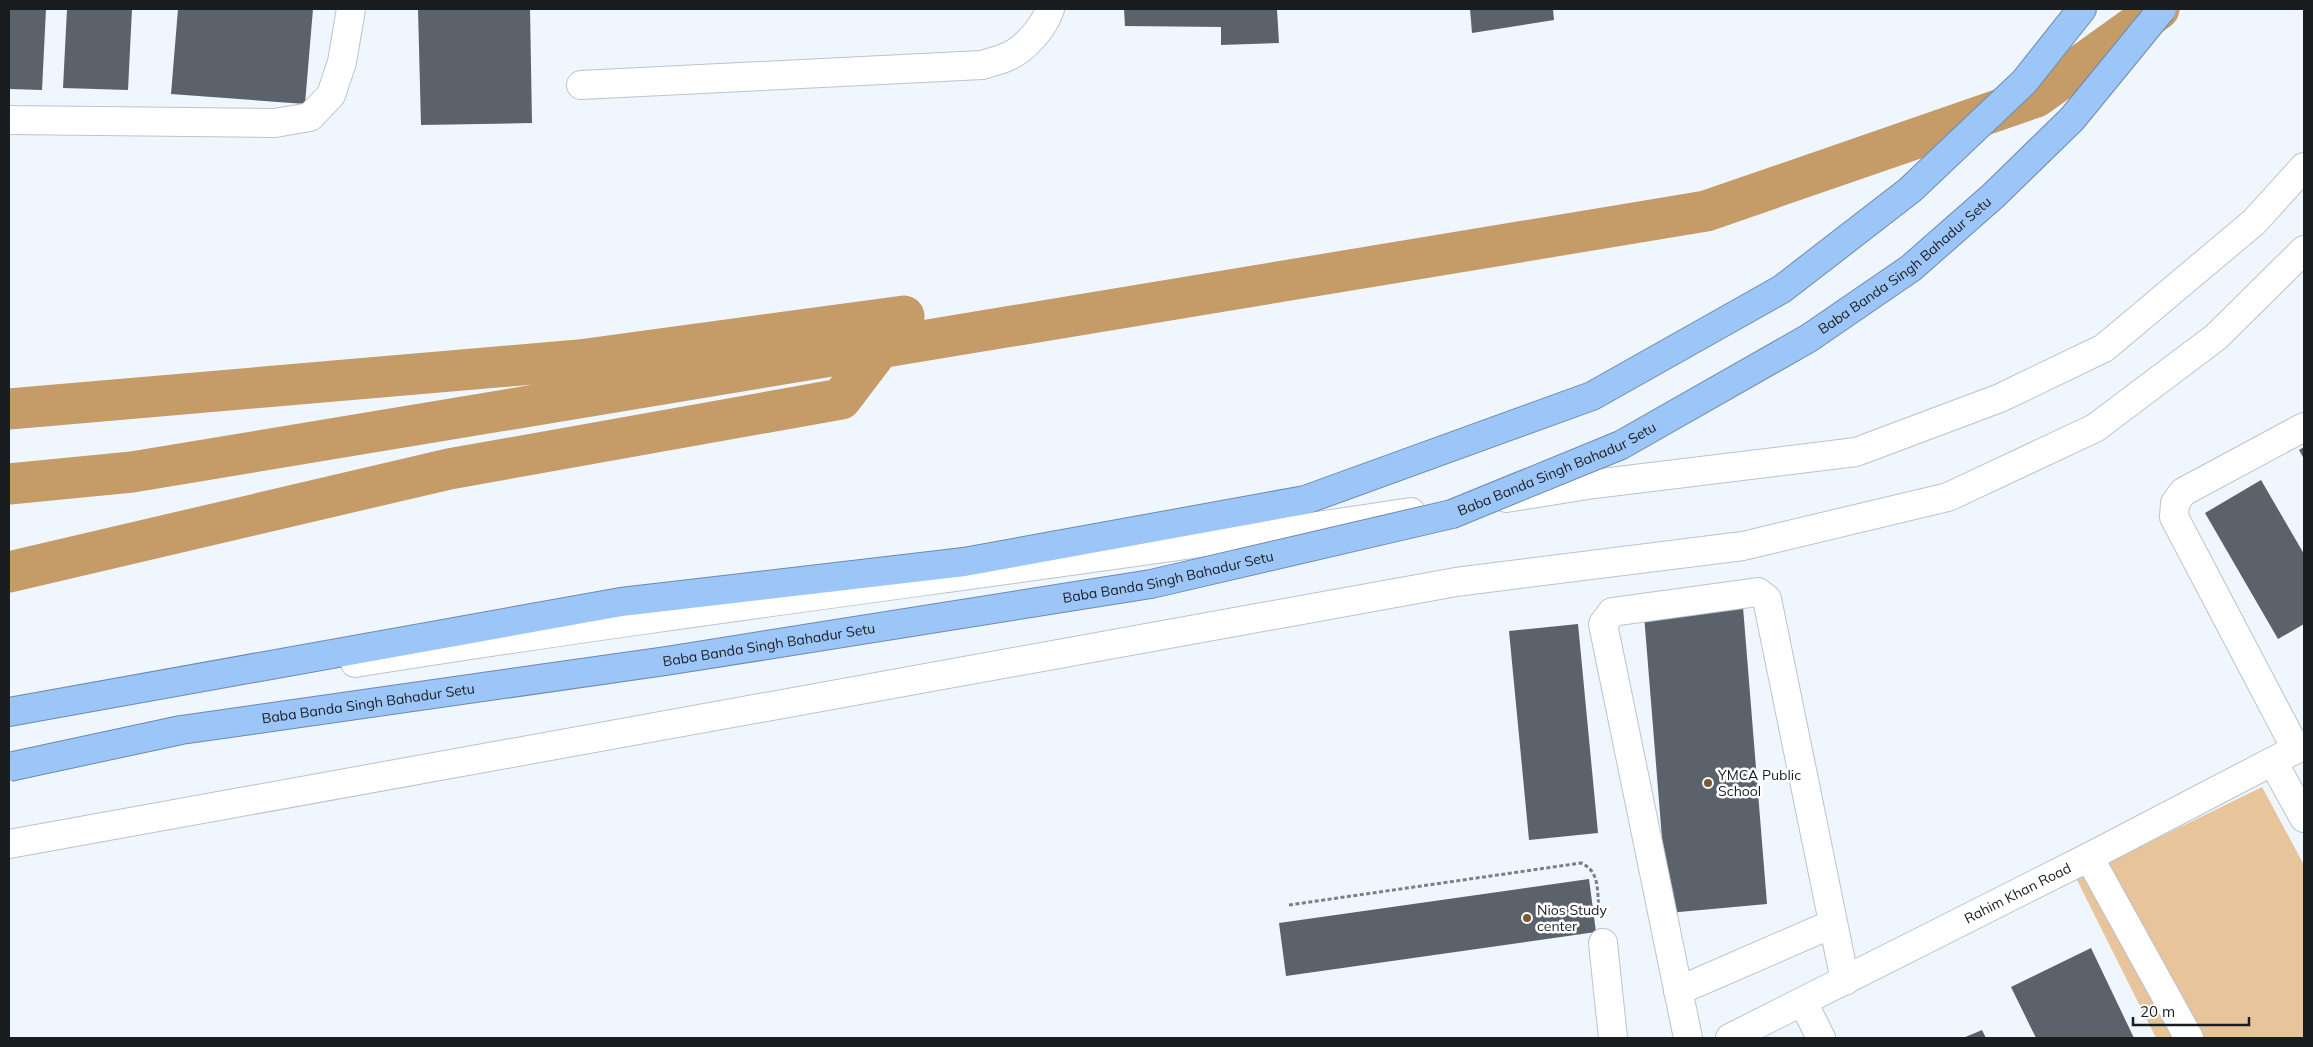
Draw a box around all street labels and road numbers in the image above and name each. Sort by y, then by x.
street label: Baba Banda Singh Bahadur Setu [1814,193,1995,338]
street label: Baba Banda Singh Bahadur Setu [1455,418,1659,520]
street label: Baba Banda Singh Bahadur Setu [1061,547,1275,607]
street label: Baba Banda Singh Bahadur Setu [661,619,876,670]
street label: Baba Banda Singh Bahadur Setu [261,679,476,727]
street label: Rahim Khan Road [1961,859,2074,927]

